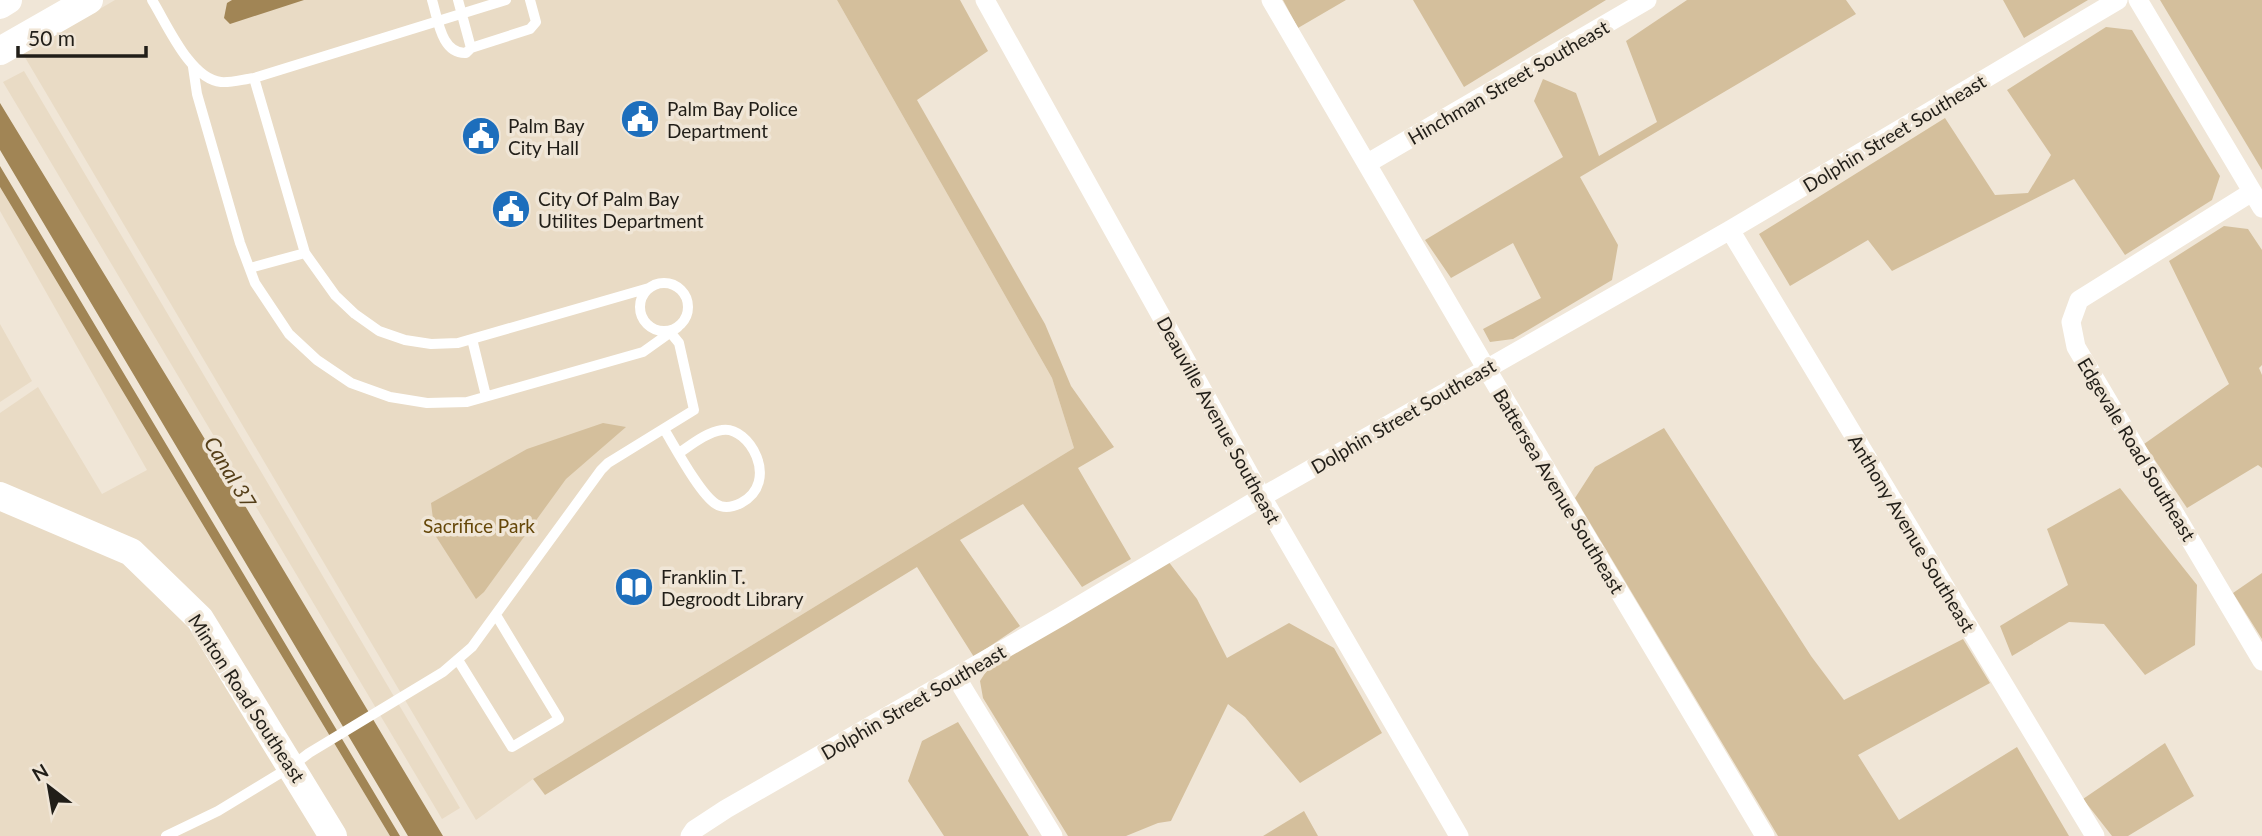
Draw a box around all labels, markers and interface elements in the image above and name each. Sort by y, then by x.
scale bar [18,14,145,58]
street label: Hinchman Street Southeast [1403,15,1613,149]
text: 50 m [28,25,75,50]
street label: Dolphin Street Southeast [1798,69,1990,197]
place label: Palm Bay Police Department [667,97,798,142]
public building icon: Palm Bay Police Department [619,98,661,140]
place label: Palm Bay City Hall [508,114,585,159]
public building icon: Palm Bay City Hall [460,115,502,157]
place label: City Of Palm Bay Utilites Department [538,187,704,232]
public building icon: City Of Palm Bay Utilites Department [490,188,532,230]
street label: Deauville Avenue Southeast [1152,312,1286,528]
street label: Edgevale Road Southeast [2073,353,2201,545]
street label: Dolphin Street Southeast [1307,354,1500,478]
street label: Battersea Avenue Southeast [1489,385,1629,598]
street label: Anthony Avenue Southeast [1844,430,1980,636]
water label: Canal 37 [200,431,262,513]
park label: Sacrifice Park [423,514,535,537]
place label: Franklin T. Degroodt Library [661,565,804,610]
library icon: Franklin T. Degroodt Library [613,566,655,608]
street label: Minton Road Southeast [184,610,310,787]
street label: Dolphin Street Southeast [817,640,1010,764]
north arrow [14,752,84,822]
text: N [28,758,52,786]

